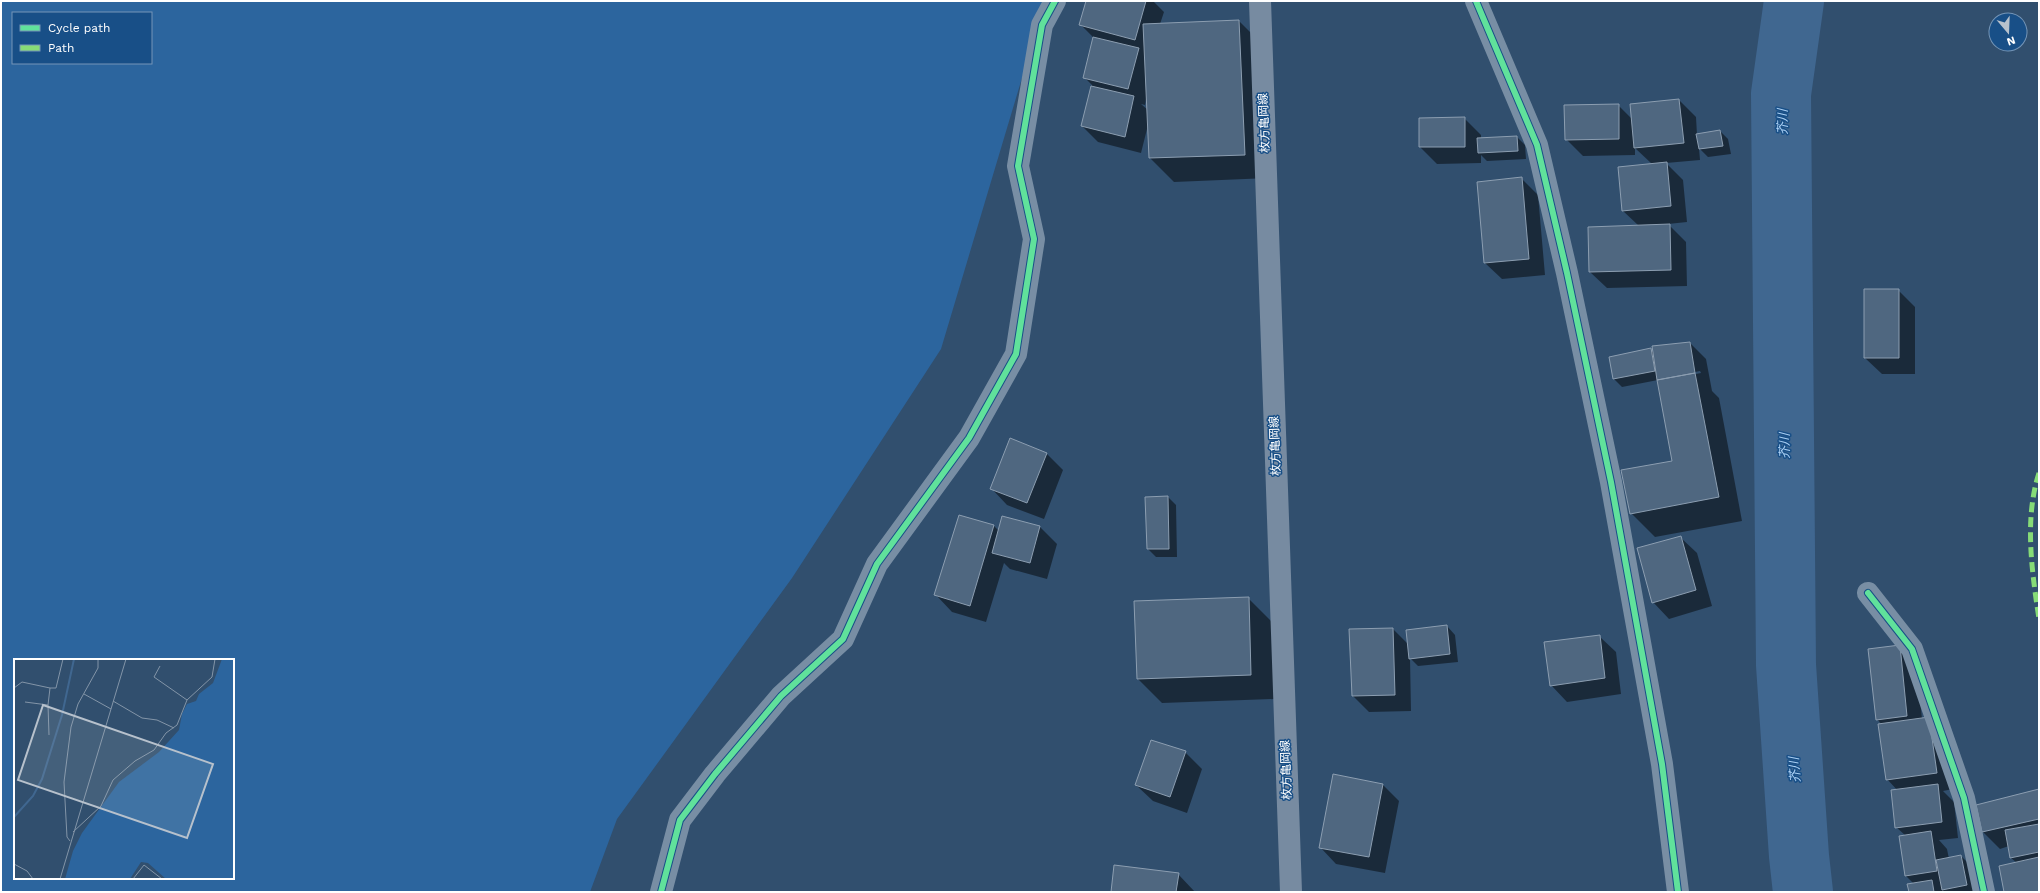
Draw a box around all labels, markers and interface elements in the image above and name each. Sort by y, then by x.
legend [12,12,152,64]
north arrow [1988,12,2028,52]
text: Cycle path [48,21,110,35]
text: N [2005,34,2017,48]
text: Path [48,41,74,55]
street label: 枚方亀岡線 [1256,93,1272,153]
water label: 芥川 [1775,107,1790,135]
street label: 枚方亀岡線 [1267,416,1283,476]
water label: 芥川 [1777,431,1792,459]
inset map [14,659,234,879]
street label: 枚方亀岡線 [1278,740,1294,800]
water label: 芥川 [1786,754,1803,783]

